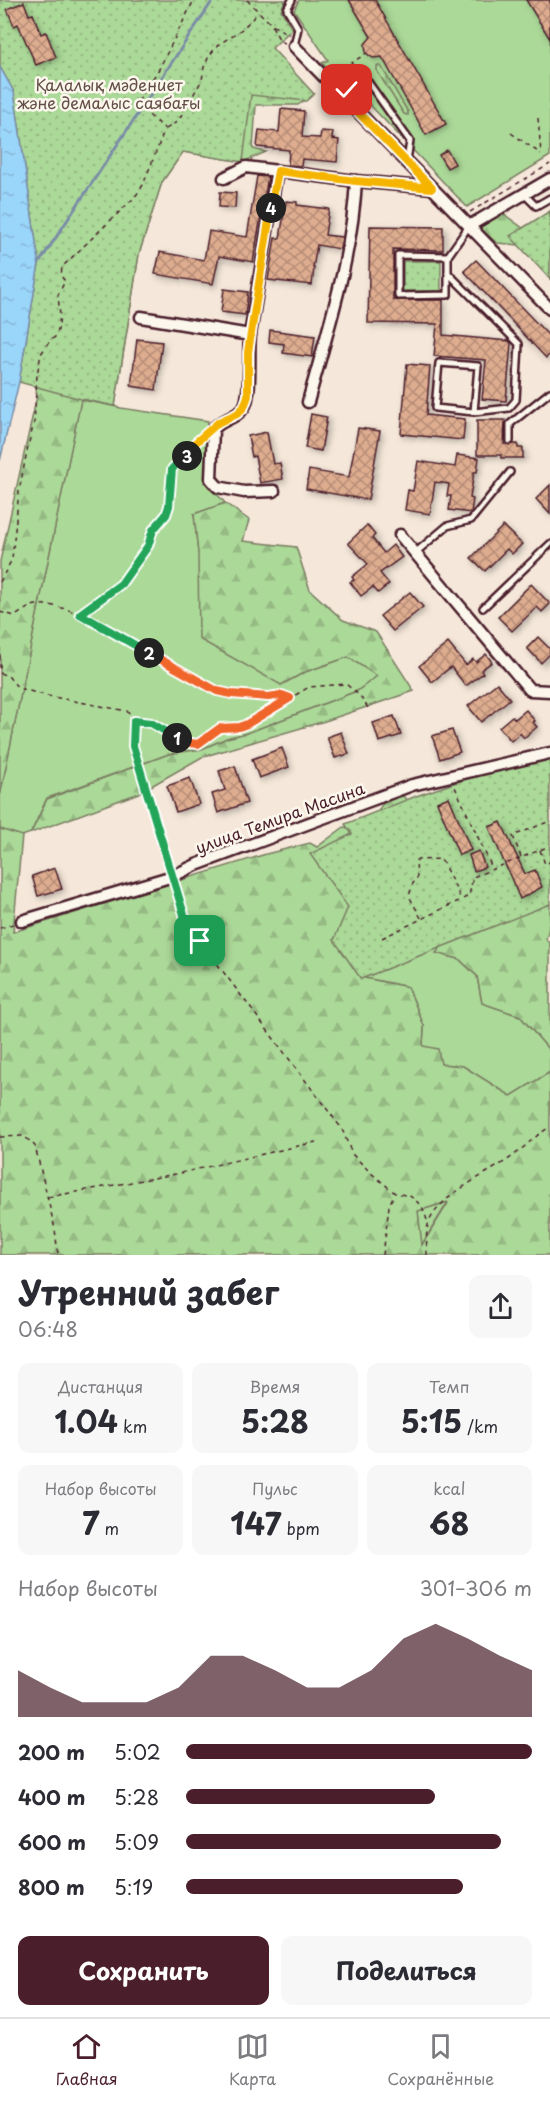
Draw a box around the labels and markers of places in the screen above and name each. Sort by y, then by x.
pin [321,64,372,115]
pin: 4 [256,193,286,223]
pin: 3 [172,441,202,471]
pin: 2 [134,638,164,668]
pin: 1 [162,723,192,753]
pin [174,915,225,966]

